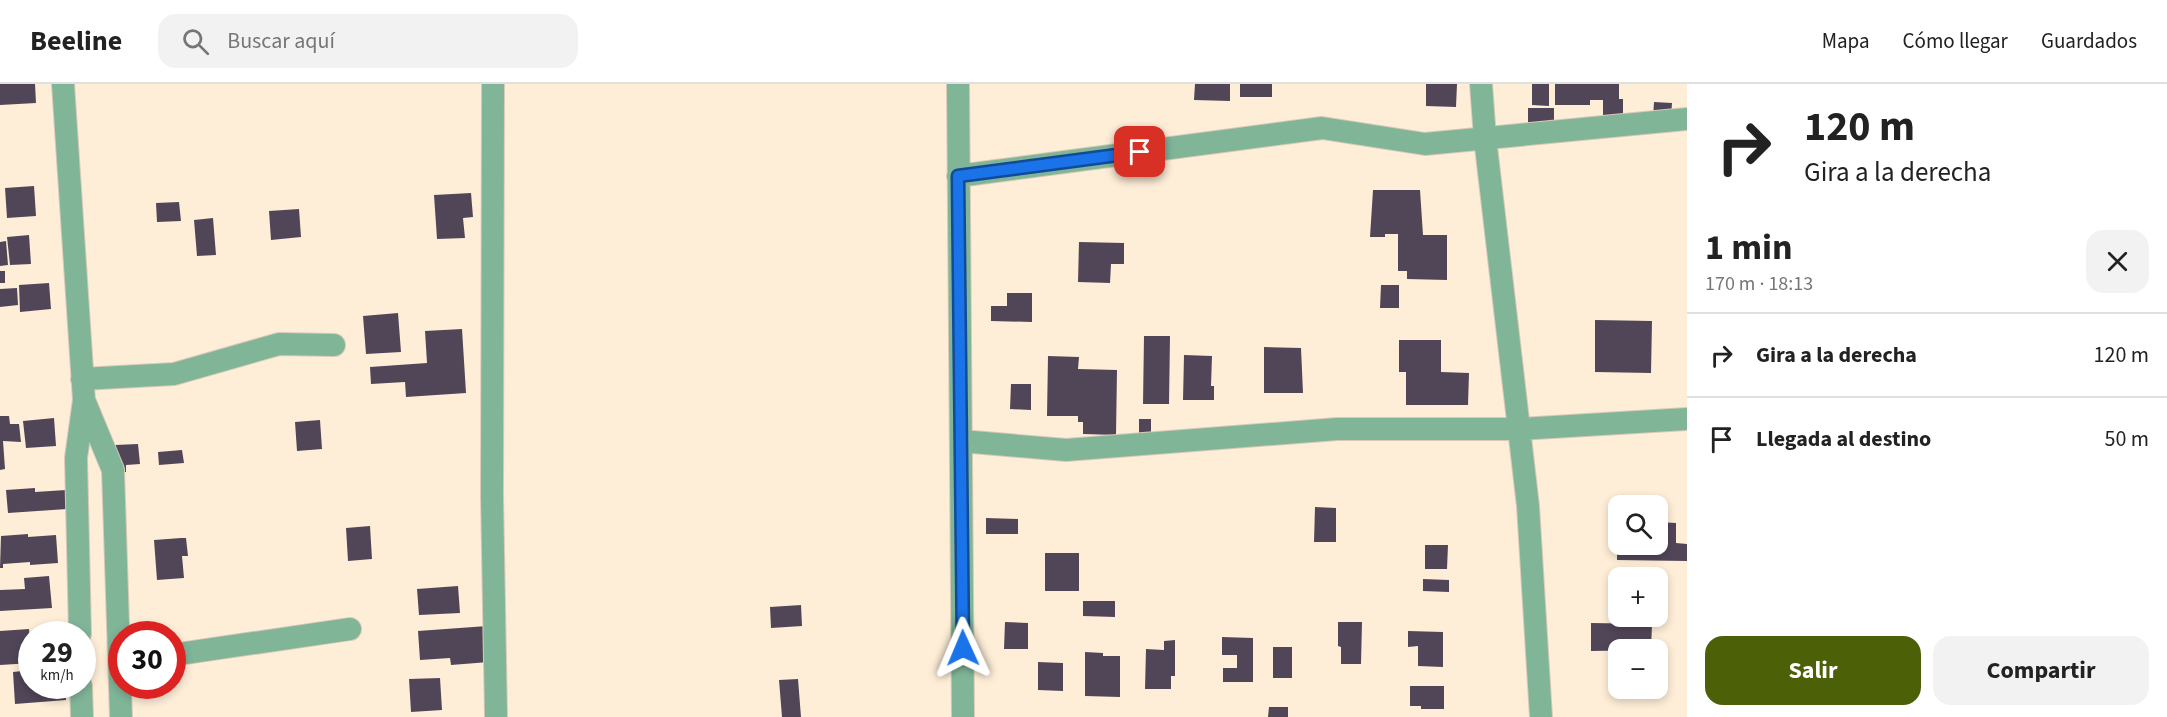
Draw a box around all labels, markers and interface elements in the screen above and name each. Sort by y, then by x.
search box [158,14,578,68]
text: Beeline [30,21,122,61]
icon: search [179,25,212,58]
text: Buscar aquí [227,25,335,57]
text: Mapa [1822,26,1870,56]
text: Cómo llegar [1903,26,2008,56]
text: Guardados [2041,26,2137,56]
text: 120 m [1804,97,1915,157]
icon: right [1705,108,1783,186]
pin [1114,126,1165,177]
icon: arrive [1123,135,1156,168]
text: Gira a la derecha [1804,153,1991,192]
text: 1 min [1705,222,1793,273]
button: close [2086,230,2149,293]
text: 170 m · 18:13 [1705,270,1813,298]
icon: right [1705,339,1738,372]
text: Gira a la derecha [1756,339,1917,371]
text: 120 m [2094,339,2149,371]
icon: arrive [1705,423,1738,456]
text: Llegada al destino [1756,423,1931,455]
text: 50 m [2104,423,2149,455]
map controls [1608,495,1668,699]
button: search [1608,495,1668,555]
button: + [1608,567,1668,627]
position arrow [931,616,995,680]
speed limit sign: 30 [108,621,186,699]
text: 29 [41,631,73,674]
button: Salir [1705,636,1921,705]
button: Compartir [1933,636,2149,705]
button: − [1608,639,1668,699]
text: km/h [40,665,74,686]

